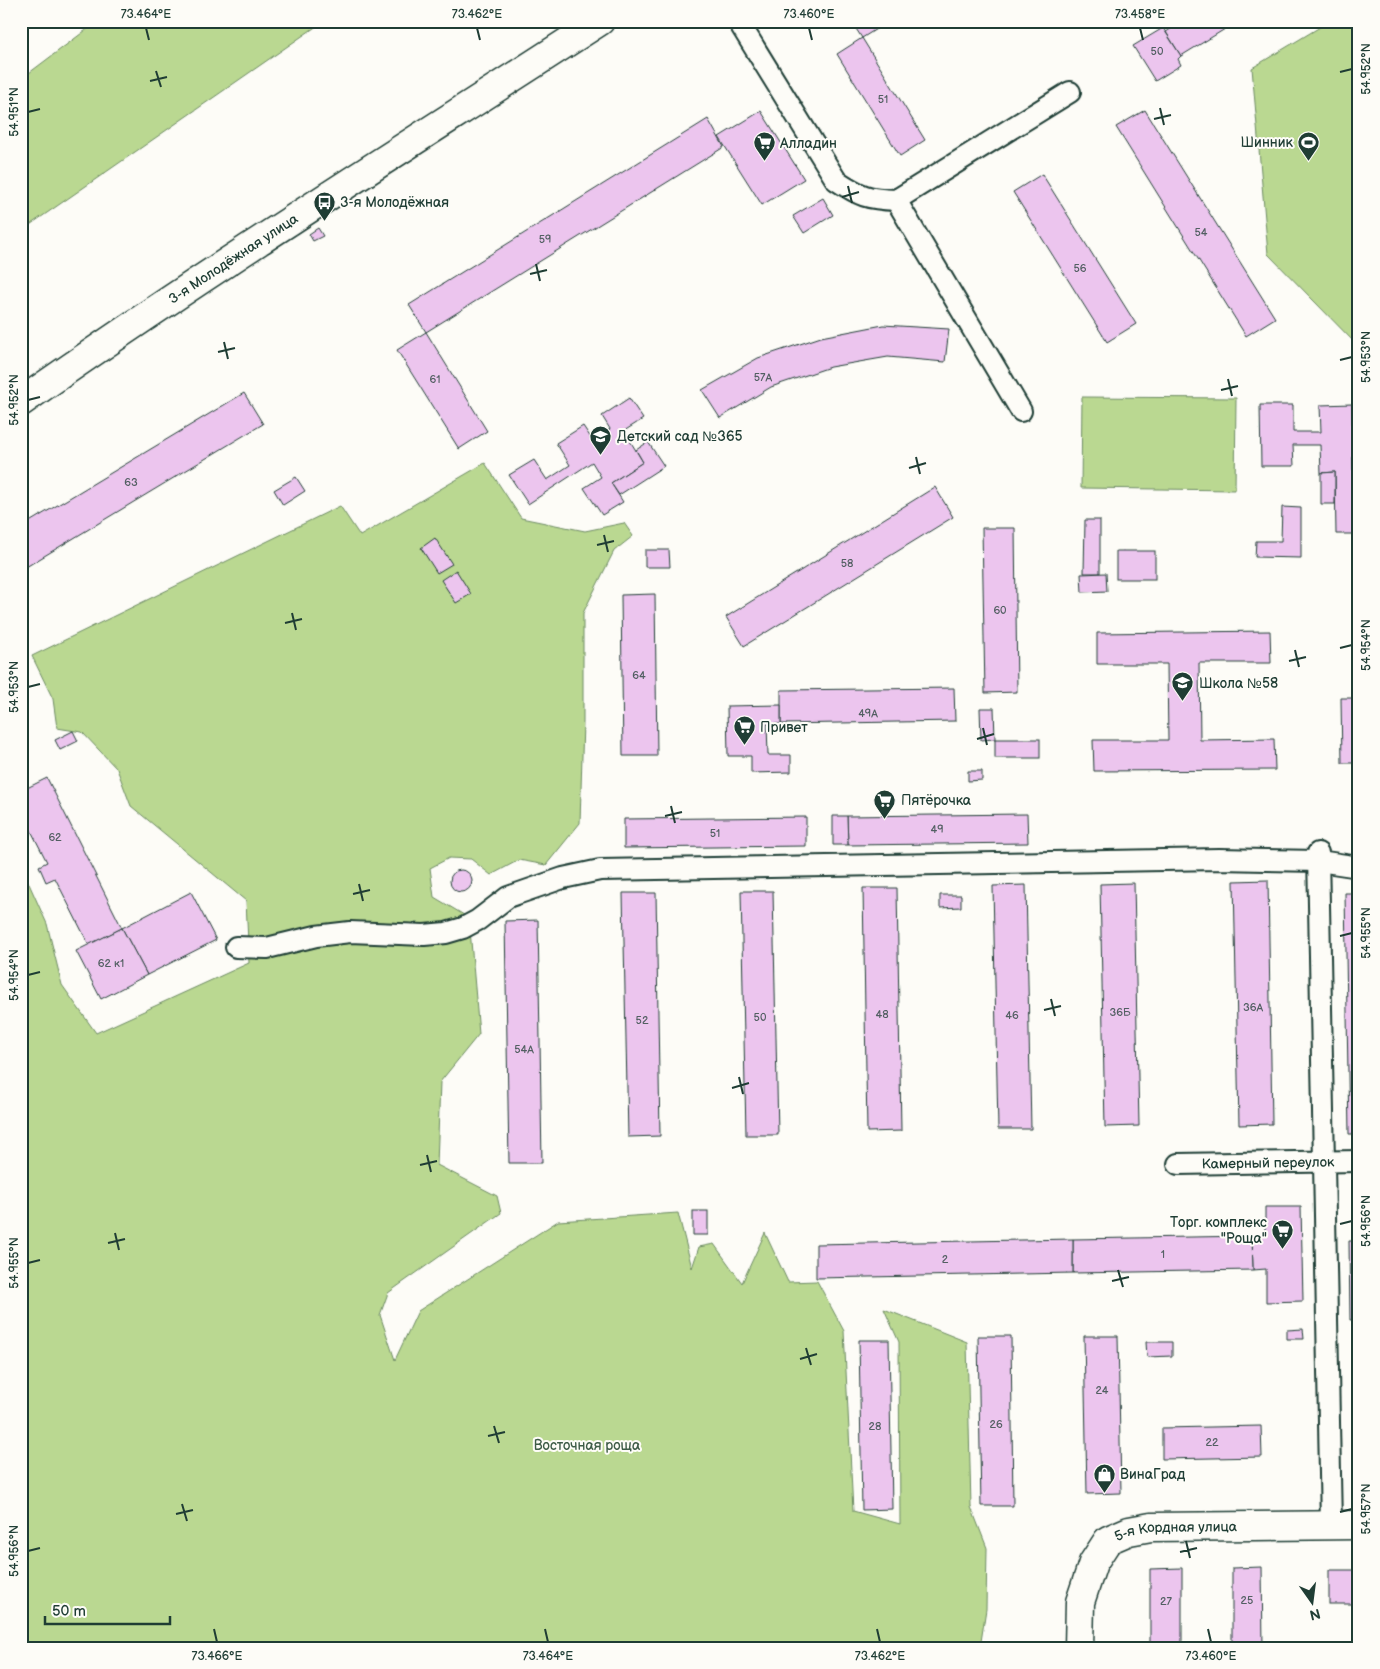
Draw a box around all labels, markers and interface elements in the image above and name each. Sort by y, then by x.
text: 73.464°E [121,7,171,22]
text: 73.462°E [452,7,502,22]
text: 73.460°E [784,7,834,22]
text: 73.458°E [1115,7,1165,22]
text: 54.952°N [1359,43,1374,95]
house number: 50 [1151,45,1164,58]
text: 54.951°N [7,87,22,137]
house number: 51 [878,93,888,106]
sports icon: Шинник [1297,130,1321,161]
supermarket icon: Алладин [752,131,776,162]
place label: Шинник [1241,134,1294,151]
place label: Алладин [779,135,837,152]
bus stop icon: 3-я Молодёжная [312,190,336,221]
place label: 3-я Молодёжная [340,194,449,211]
street label: 3-я Молодёжная улица [165,209,302,307]
house number: 54 [1194,226,1208,239]
house number: 59 [539,233,551,246]
house number: 56 [1073,262,1087,275]
text: 54.953°N [1359,331,1374,383]
house number: 57А [754,371,773,384]
house number: 61 [430,373,440,386]
text: 54.952°N [7,374,22,426]
school or university icon: Детский сад №365 [589,424,613,455]
place label: Детский сад №365 [617,428,743,445]
house number: 63 [124,476,138,489]
house number: 58 [841,557,853,570]
house number: 60 [993,604,1007,617]
text: 54.954°N [1359,619,1374,671]
text: 54.953°N [7,661,22,713]
house number: 64 [632,669,646,682]
school or university icon: Школа №58 [1171,671,1195,702]
place label: Школа №58 [1199,675,1278,692]
house number: 49А [858,707,878,720]
supermarket icon: Привет [732,715,756,746]
place label: Привет [760,719,808,736]
supermarket icon: Пятёрочка [873,788,897,819]
place label: Пятёрочка [901,792,972,809]
house number: 49 [930,823,944,836]
house number: 51 [710,827,720,840]
house number: 62 [48,831,62,844]
text: 54.955°N [1359,907,1374,959]
text: 54.954°N [7,949,22,1001]
house number: 62 к1 [98,957,124,970]
house number: 36А [1243,1001,1263,1014]
house number: 36Б [1109,1006,1131,1019]
house number: 48 [875,1008,889,1021]
house number: 46 [1005,1009,1019,1022]
house number: 50 [754,1011,767,1024]
house number: 52 [636,1014,649,1027]
house number: 54А [514,1043,534,1056]
street label: Камерный переулок [1201,1153,1335,1172]
text: 54.956°N [1359,1195,1374,1247]
place label: Торг. комплекс "Роща" [1170,1214,1267,1247]
supermarket icon: Торг. комплекс "Роща" [1271,1218,1295,1249]
text: 54.955°N [7,1237,22,1289]
house number: 1 [1161,1248,1165,1261]
house number: 2 [942,1253,949,1266]
house number: 24 [1095,1384,1109,1397]
house number: 26 [989,1418,1003,1431]
house number: 28 [869,1420,881,1433]
house number: 22 [1206,1436,1219,1449]
park label: Восточная роща [534,1437,641,1454]
shop icon: ВинаГрад [1092,1462,1116,1493]
place label: ВинаГрад [1120,1466,1186,1483]
text: 54.957°N [1359,1484,1374,1534]
street label: 5-я Кордная улица [1112,1518,1238,1545]
text: 54.956°N [7,1525,22,1577]
north arrow [1288,1576,1338,1626]
scale bar [45,1594,170,1626]
house number: 25 [1241,1594,1253,1607]
house number: 27 [1160,1595,1173,1608]
text: 50 m [52,1602,86,1621]
text: N [1308,1605,1322,1624]
text: 73.466°E [192,1649,242,1664]
text: 73.464°E [523,1649,573,1664]
text: 73.462°E [855,1649,905,1664]
text: 73.460°E [1186,1649,1236,1664]

